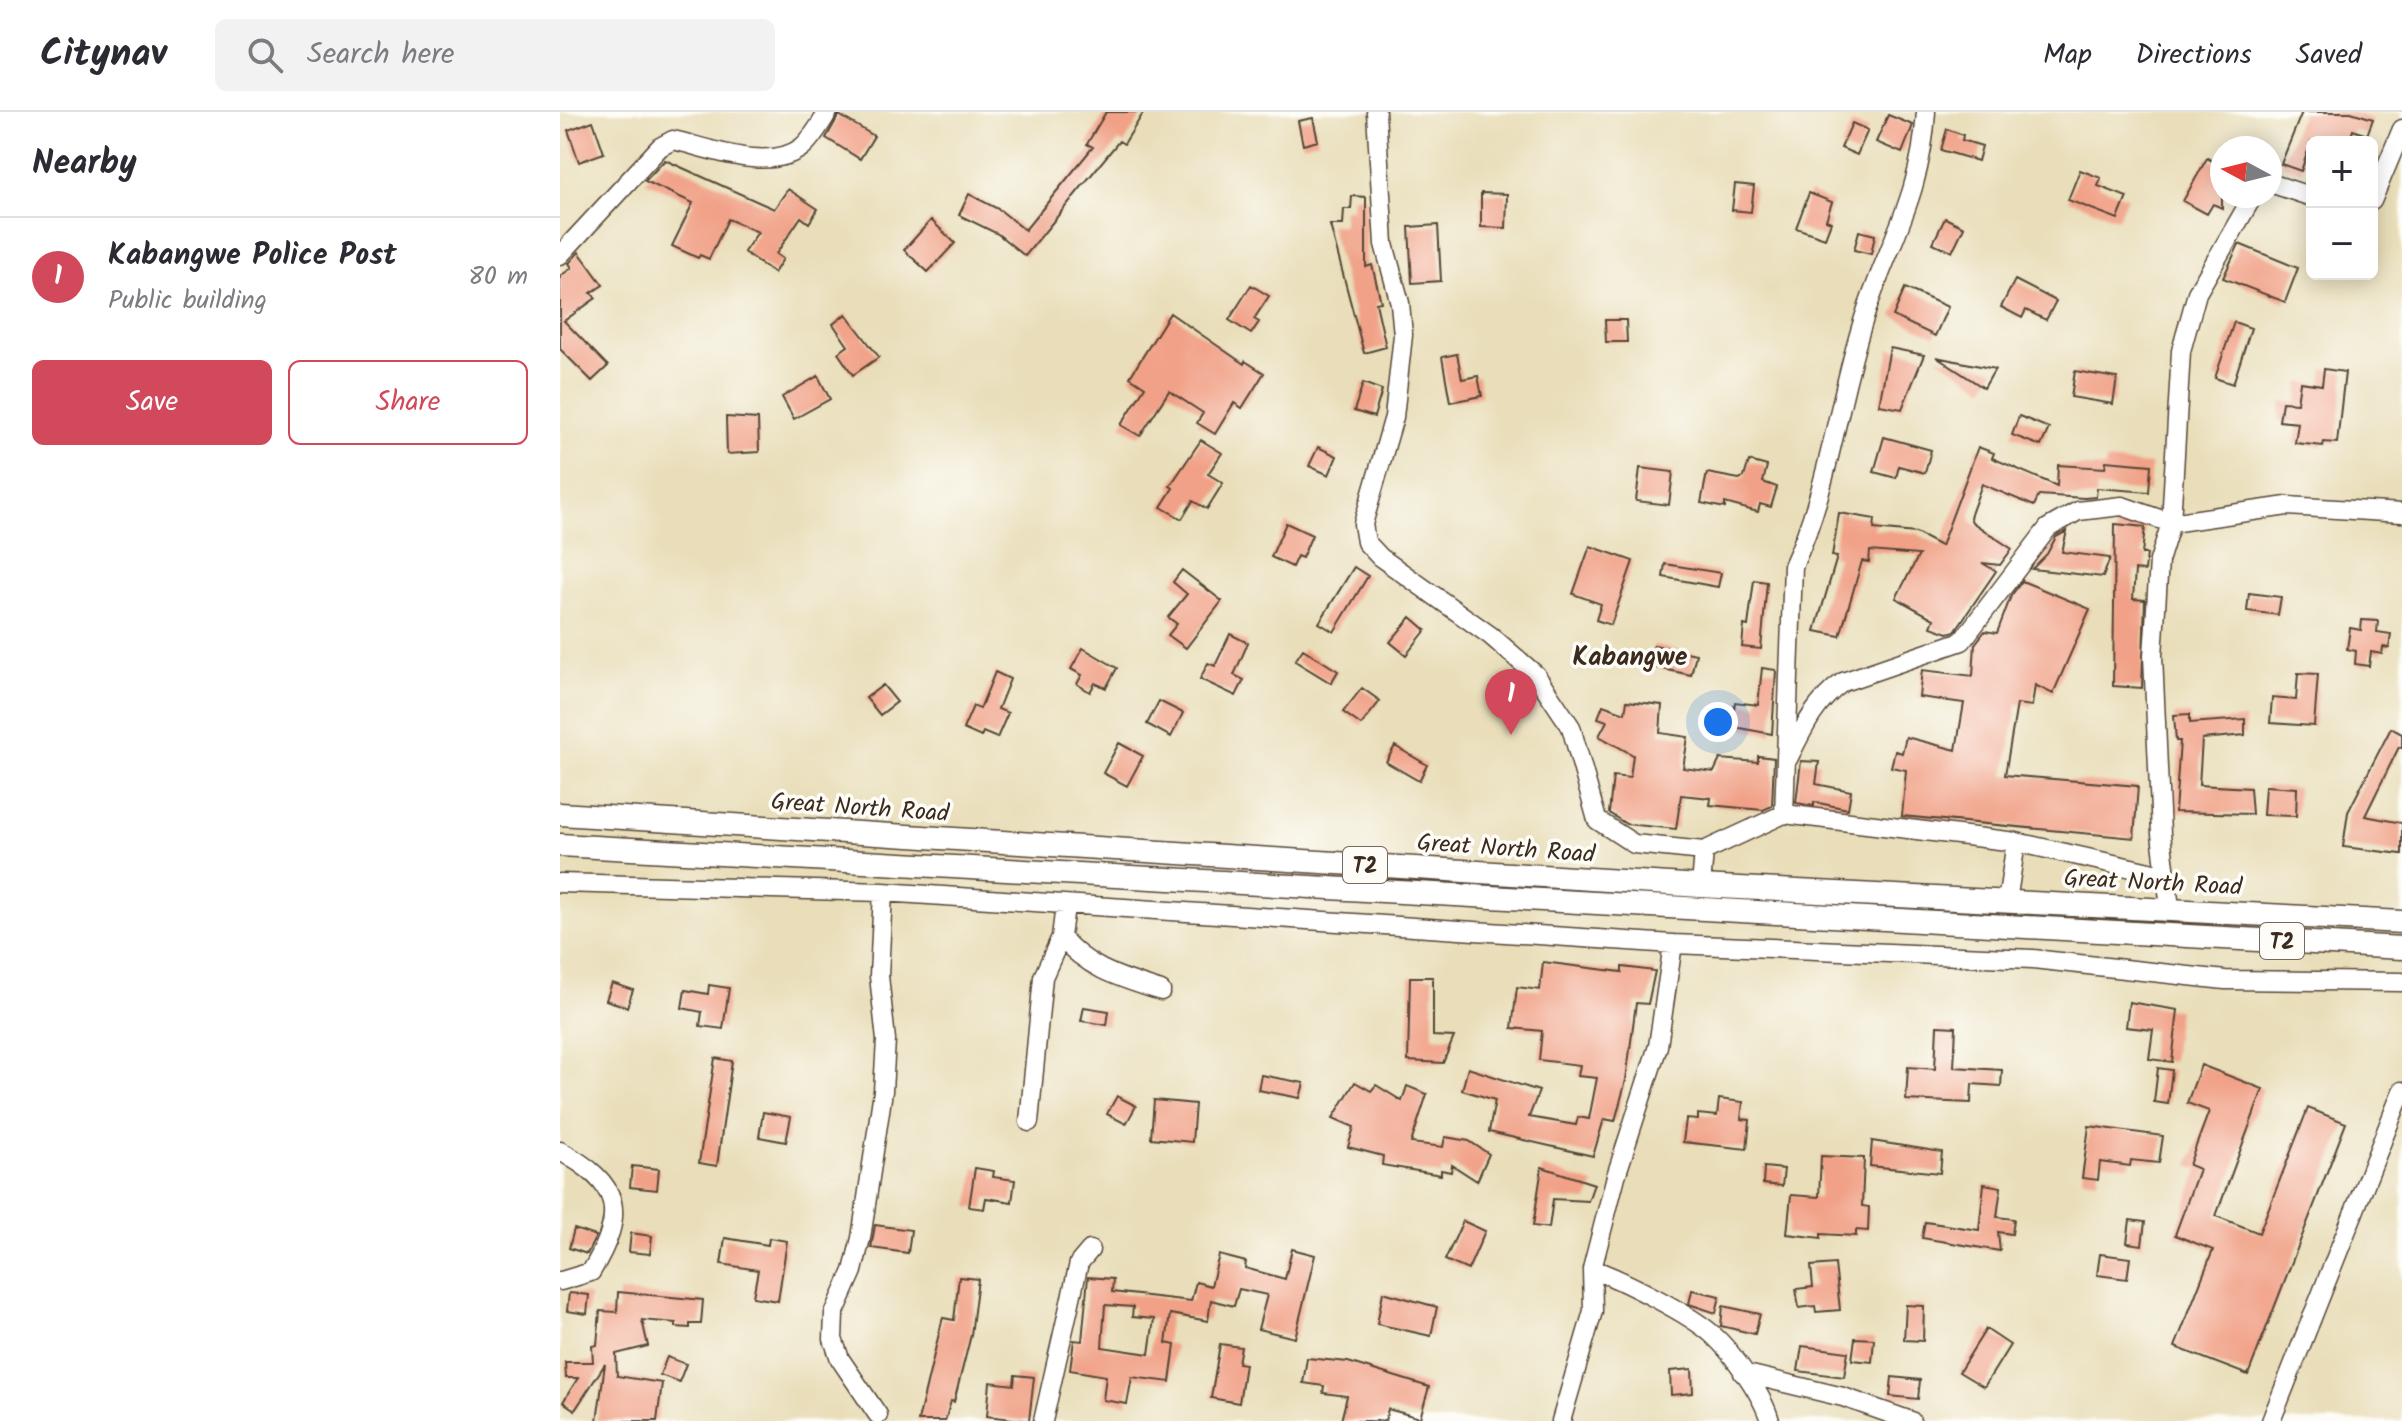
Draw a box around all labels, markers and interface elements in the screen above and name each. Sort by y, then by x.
search box [215,19,775,91]
text: Citynav [40,25,167,85]
text: Search here [307,31,455,79]
icon: search [243,33,287,77]
text: Map [2043,33,2092,78]
text: Directions [2136,33,2252,78]
text: Saved [2296,33,2362,78]
north arrow [2210,136,2282,208]
map controls [2306,136,2378,280]
button: + [2306,136,2378,208]
text: Nearby [32,137,137,191]
button: − [2306,208,2378,280]
text: Kabangwe Police Post [108,232,397,280]
text: 1 [54,256,62,298]
text: 80 m [468,256,528,298]
text: Public building [108,280,267,322]
button: Save [32,360,272,445]
button: Share [288,360,528,445]
district label: Kabangwe [1573,637,1688,679]
pin: 1 [1485,669,1537,735]
your location [1698,702,1738,742]
street label: Great North Road [769,783,951,834]
street label: Great North Road [1415,824,1597,875]
road number: T2 [1343,847,1387,883]
street label: Great North Road [2063,859,2244,908]
road number: T2 [2260,923,2304,959]

